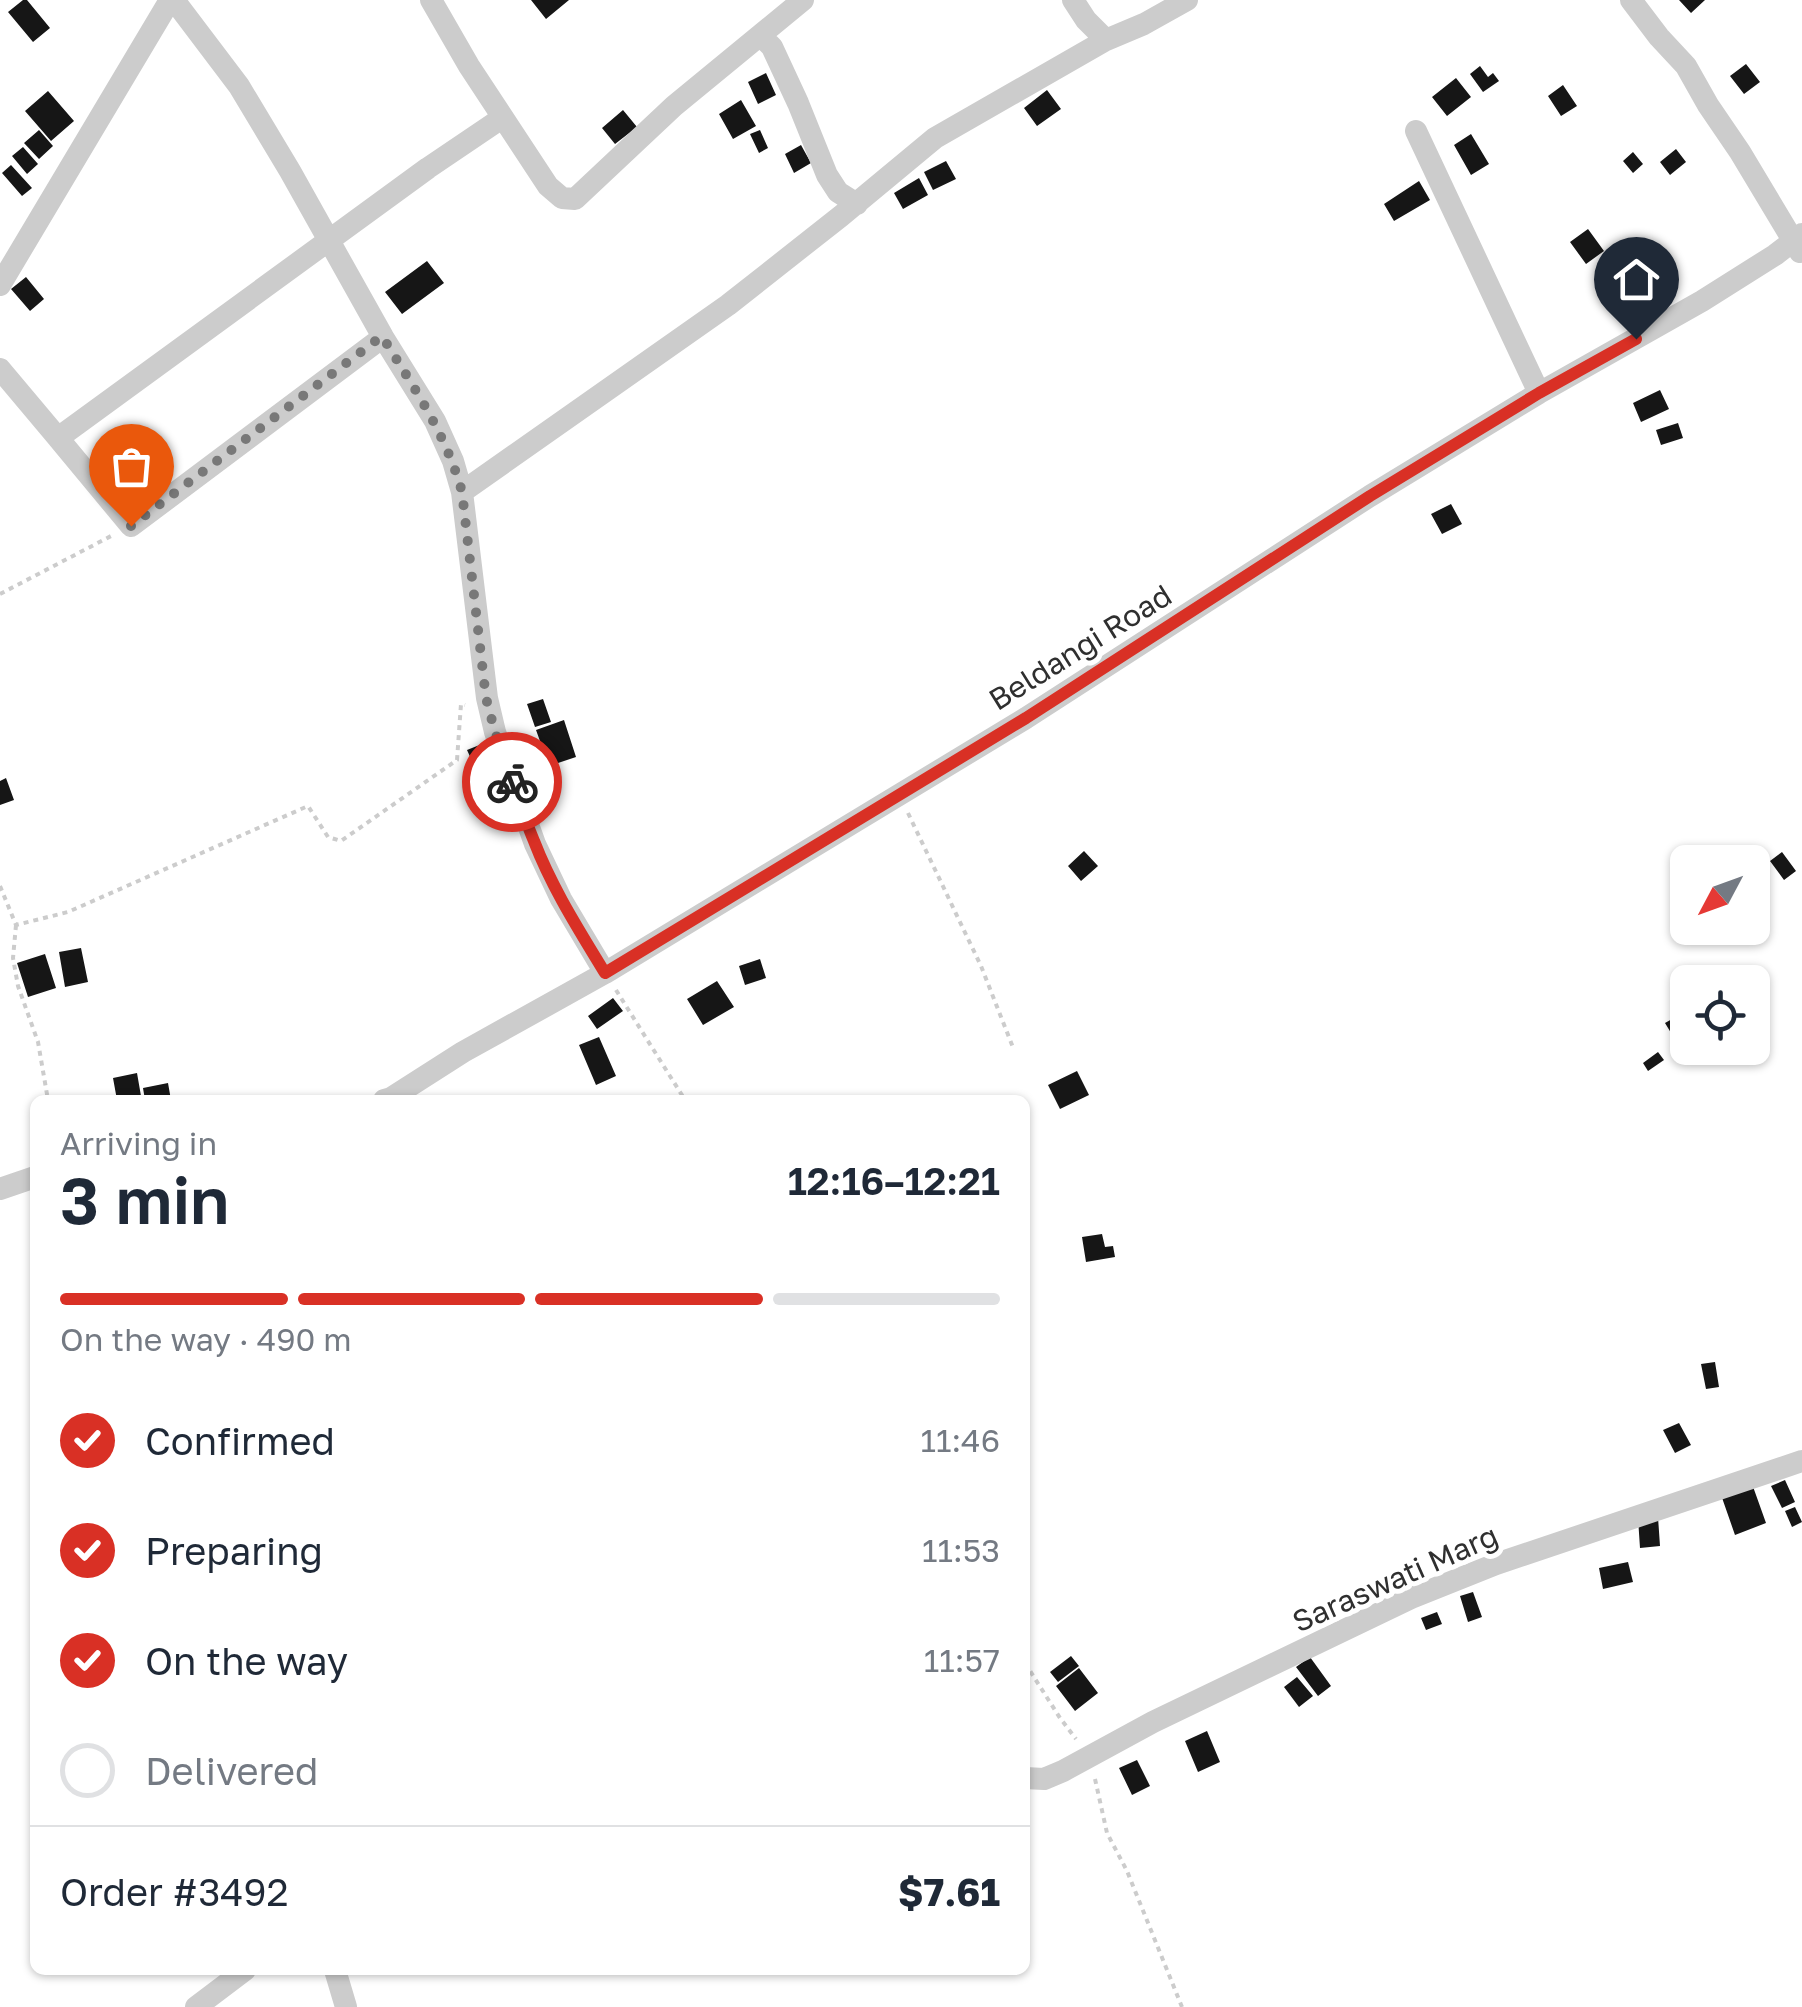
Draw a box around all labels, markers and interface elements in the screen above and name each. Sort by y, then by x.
pin [1594,237,1679,340]
icon: home [1609,252,1664,307]
pin [89,424,174,527]
icon: bag [104,439,159,494]
street label: Beldangi Road [982,577,1178,717]
courier [462,732,562,832]
icon: bike [485,755,540,810]
north arrow [1670,845,1770,945]
map controls [1670,845,1770,1065]
button: locate [1670,965,1770,1065]
text: Arriving in [60,1124,217,1162]
text: 12:16–12:21 [788,1158,1000,1203]
text: 3 min [60,1160,229,1238]
text: On the way · 490 m [60,1320,352,1358]
icon: check [60,1413,115,1468]
text: Confirmed [145,1418,335,1463]
text: 11:46 [920,1421,1000,1459]
street label: Saraswati Marg [1287,1517,1503,1639]
icon: check [60,1523,115,1578]
text: Preparing [145,1528,323,1573]
text: 11:53 [922,1531,1000,1569]
icon: check [60,1633,115,1688]
text: On the way [145,1638,348,1683]
text: 11:57 [924,1641,1000,1679]
text: Delivered [145,1748,318,1793]
text: Order #3492 [60,1869,289,1914]
text: $7.61 [898,1869,1000,1914]

